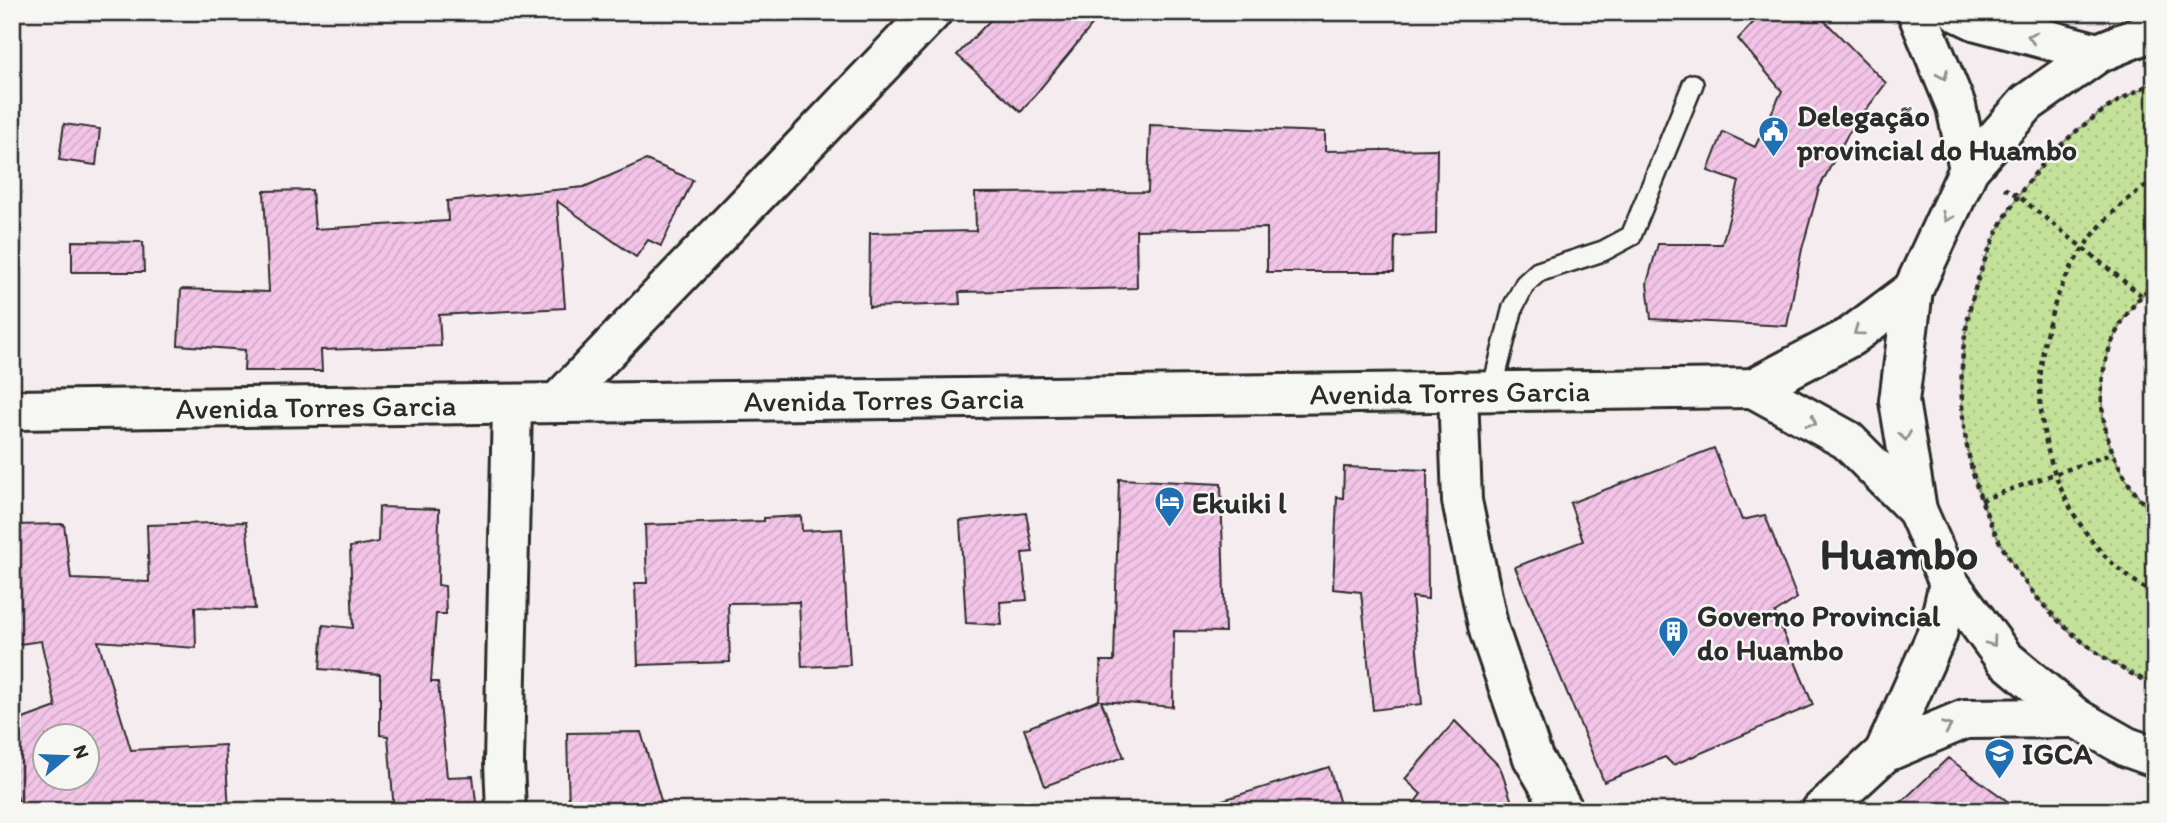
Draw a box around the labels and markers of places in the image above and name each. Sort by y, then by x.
place label: Delegação provincial do Huambo [1796,97,2077,168]
public building icon: Delegação provincial do Huambo [1757,115,1791,159]
place label: Ekuiki l [1192,484,1287,521]
hotel icon: Ekuiki l [1152,485,1186,529]
place label: Governo Provincial do Huambo [1697,597,1941,668]
building icon: Governo Provincial do Huambo [1657,615,1691,659]
place label: IGCA [2022,735,2093,772]
school or university icon: IGCA [1982,736,2016,780]

